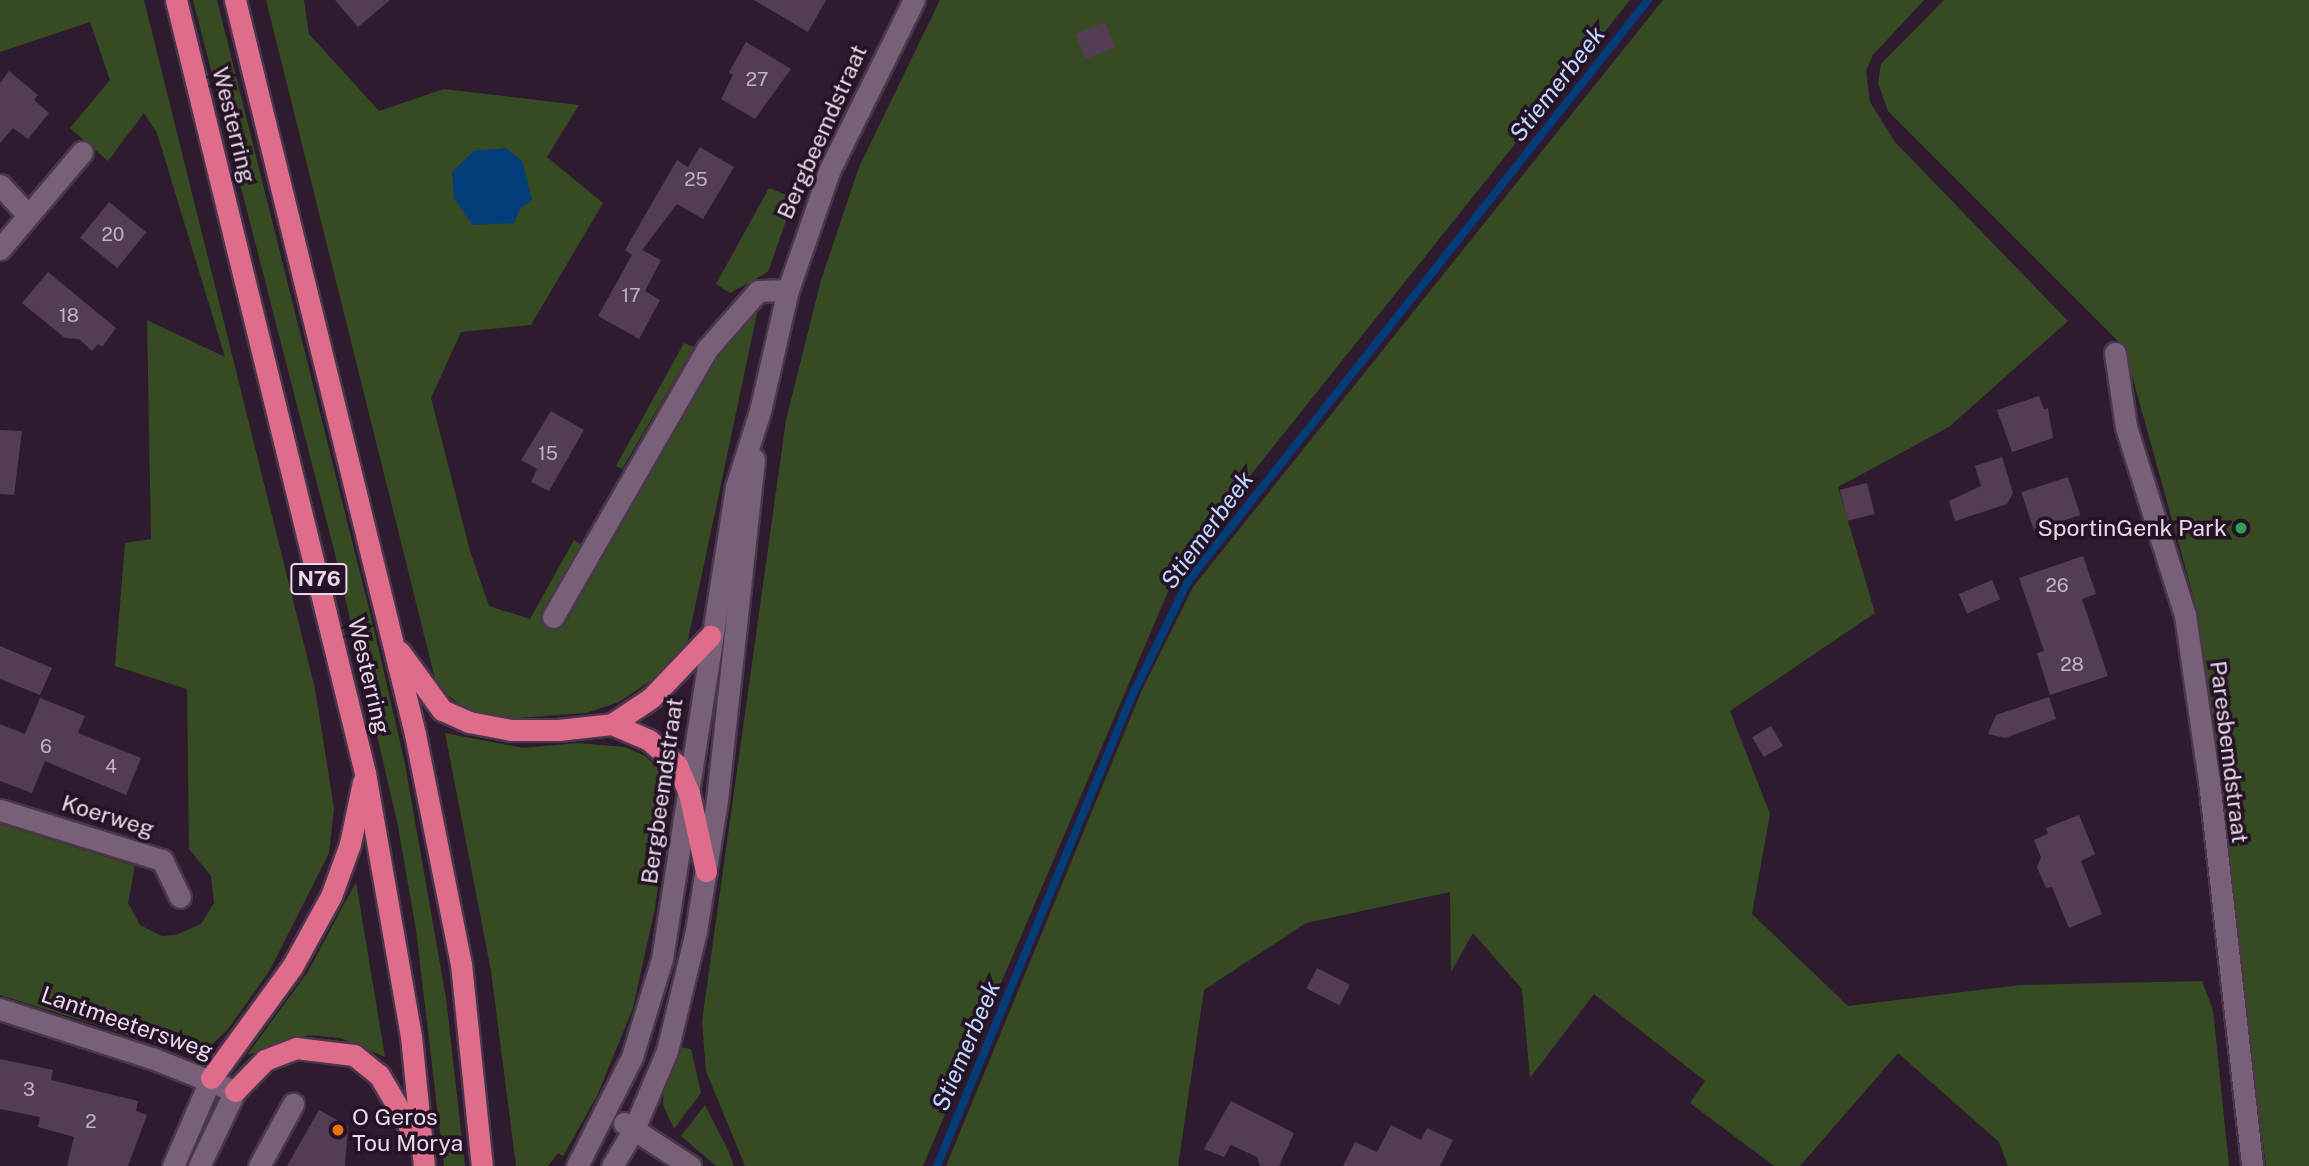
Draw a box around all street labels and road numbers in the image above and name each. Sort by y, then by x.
street label: Bergbeemdstraat [771,41,873,223]
street label: Westerring [206,64,262,186]
road number: N76 [289,562,349,596]
street label: Westerring [342,615,396,737]
street label: Paresbemdstraat [2204,659,2254,845]
street label: Bergbeemdstraat [635,696,689,886]
street label: Koerweg [58,789,158,843]
street label: Lantmeetersweg [37,981,217,1065]

